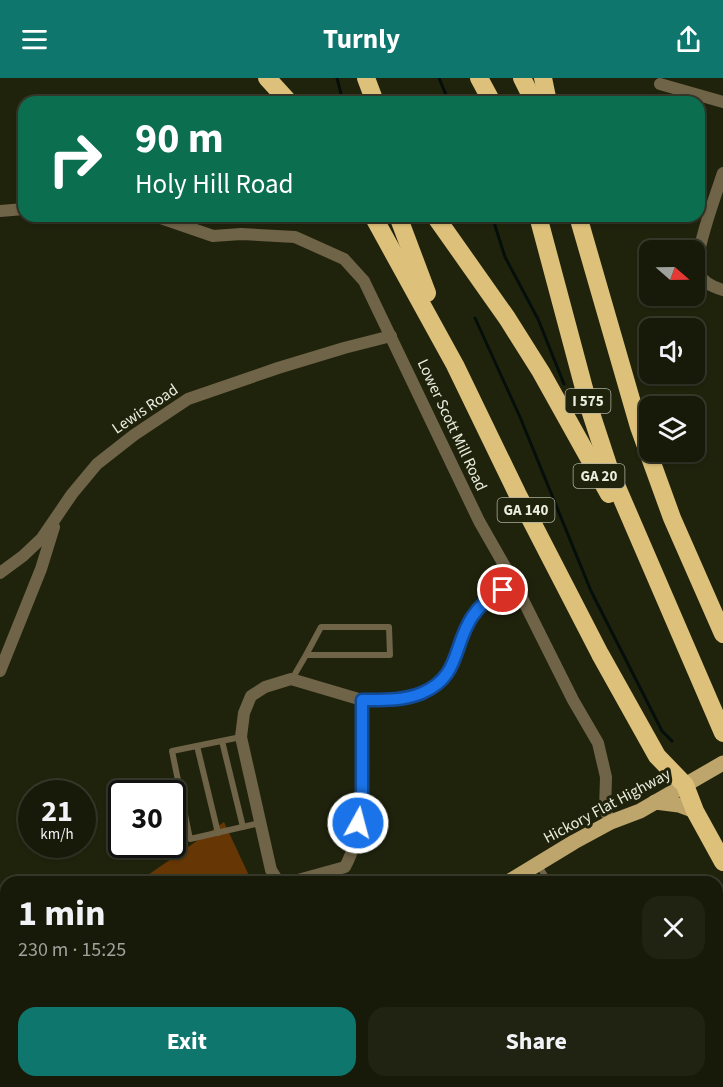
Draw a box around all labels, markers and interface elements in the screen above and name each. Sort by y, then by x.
text: Turnly [323,20,400,59]
icon: menu [18,23,51,56]
icon: share [672,23,705,56]
text: 90 m [135,109,224,169]
icon: right [36,120,114,198]
text: Holy Hill Road [135,165,294,204]
north arrow [639,240,705,306]
map controls [639,240,705,462]
button: sound [639,318,705,384]
street label: Lower Scott Mill Road [412,355,492,495]
street label: Lewis Road [108,379,182,439]
road number: I 575 [566,389,610,413]
button: layers [639,396,705,462]
road number: GA 20 [574,464,624,488]
road number: GA 140 [498,498,554,522]
pin [477,564,528,615]
icon: arrive [486,573,519,606]
street label: Hickory Flat Highway [540,763,675,849]
speed limit sign: 30 [108,780,186,858]
text: 21 [41,790,73,833]
position arrow [326,791,390,855]
text: km/h [40,824,74,845]
text: 1 min [18,888,106,939]
button: close [642,896,705,959]
text: 230 m · 15:25 [18,936,126,964]
button: Exit [18,1007,356,1076]
button: Share [368,1007,705,1076]

